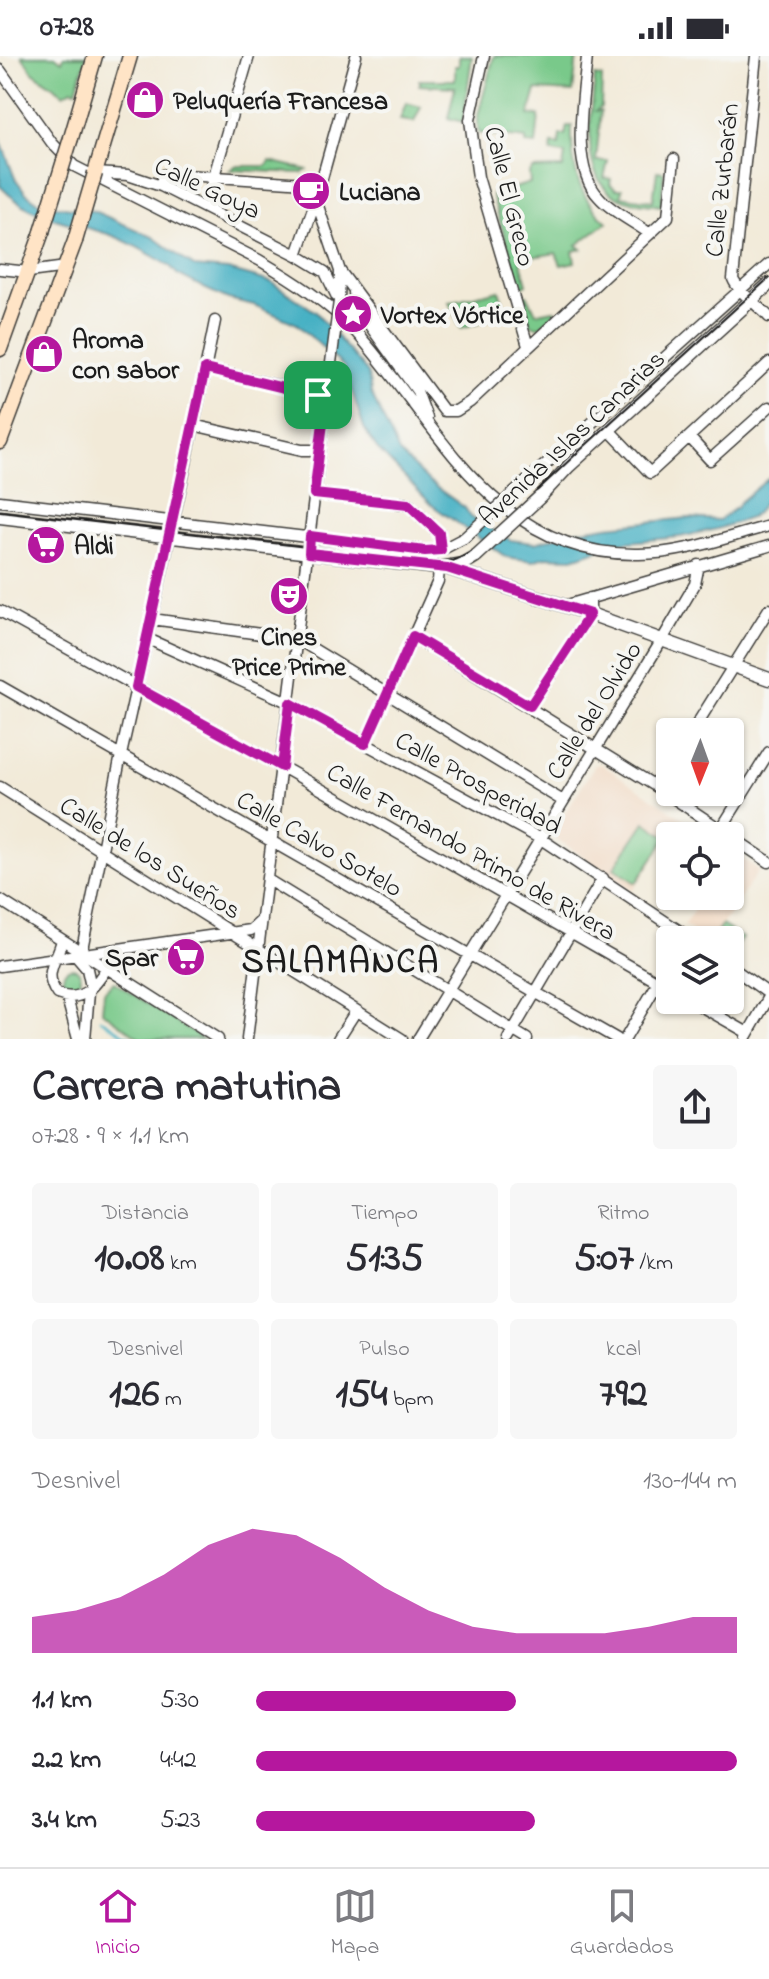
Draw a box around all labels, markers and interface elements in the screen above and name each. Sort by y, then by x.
text: 07:28 [40,6,94,50]
shop icon: Peluquería Francesa [124,79,166,121]
place label: Peluquería Francesa [173,84,388,122]
street label: Calle Zurbarán [697,101,751,259]
street label: Calle El Greco [472,123,544,271]
street label: Calle Goya [147,149,266,231]
cafe icon: Luciana [290,170,332,212]
place label: Luciana [339,175,421,213]
place icon: Vortex Vórtice [332,293,374,335]
place label: Vortex Vórtice [380,298,525,336]
place label: Aroma con sabor [72,323,180,391]
shop icon: Aroma con sabor [23,333,65,375]
street label: Avenida Islas Canarias [471,342,675,536]
pin [284,361,352,429]
icon: arrive [296,373,340,417]
supermarket icon: Aldi [25,524,67,566]
place label: Aldi [74,529,114,567]
theatre icon: Cines Price Prime [268,575,310,617]
place label: Cines Price Prime [232,620,347,688]
street label: Calle del Olvido [538,635,653,788]
north arrow [656,718,744,806]
map controls [656,718,744,1014]
street label: Calle Prosperidad [387,723,568,846]
street label: Calle Fernando Primo de Rivera [319,755,622,952]
street label: Calle Calvo Sotelo [228,783,409,909]
street label: Calle de los Sueños [51,788,248,931]
button: locate [656,822,744,910]
button: layers [656,926,744,1014]
supermarket icon: Spar [165,936,207,978]
district label: SALAMANCA [242,939,440,989]
place label: Spar [105,941,159,979]
text: Carrera matutina [32,1056,341,1120]
button: share [653,1065,737,1149]
text: 07:28 · 9 × 1.1 km [32,1118,189,1156]
text: Distancia [102,1198,189,1230]
text: Tiempo [351,1198,418,1230]
text: Ritmo [597,1198,650,1230]
text: 10.08 [94,1230,165,1289]
text: 51:35 [345,1230,424,1289]
text: 5:07 [574,1230,634,1289]
text: km [165,1248,197,1280]
text: /km [634,1248,673,1280]
text: Desnivel [108,1334,183,1366]
text: Pulso [359,1334,410,1366]
text: kcal [606,1334,641,1366]
text: 126 [109,1366,159,1425]
text: 154 [335,1366,387,1425]
text: 792 [599,1366,648,1425]
text: m [159,1384,182,1416]
text: bpm [387,1384,434,1416]
text: Desnivel [32,1463,120,1501]
text: 130–144 m [643,1463,737,1501]
text: 1.1 km [32,1682,92,1720]
text: 5:30 [160,1682,199,1720]
text: 2.2 km [32,1742,101,1780]
text: 4:42 [160,1742,197,1780]
text: 3.4 km [32,1802,97,1840]
text: 5:23 [160,1802,201,1840]
tab: Inicio [95,1884,140,1964]
tab: Mapa [330,1884,379,1964]
tab: Guardados [570,1884,674,1964]

